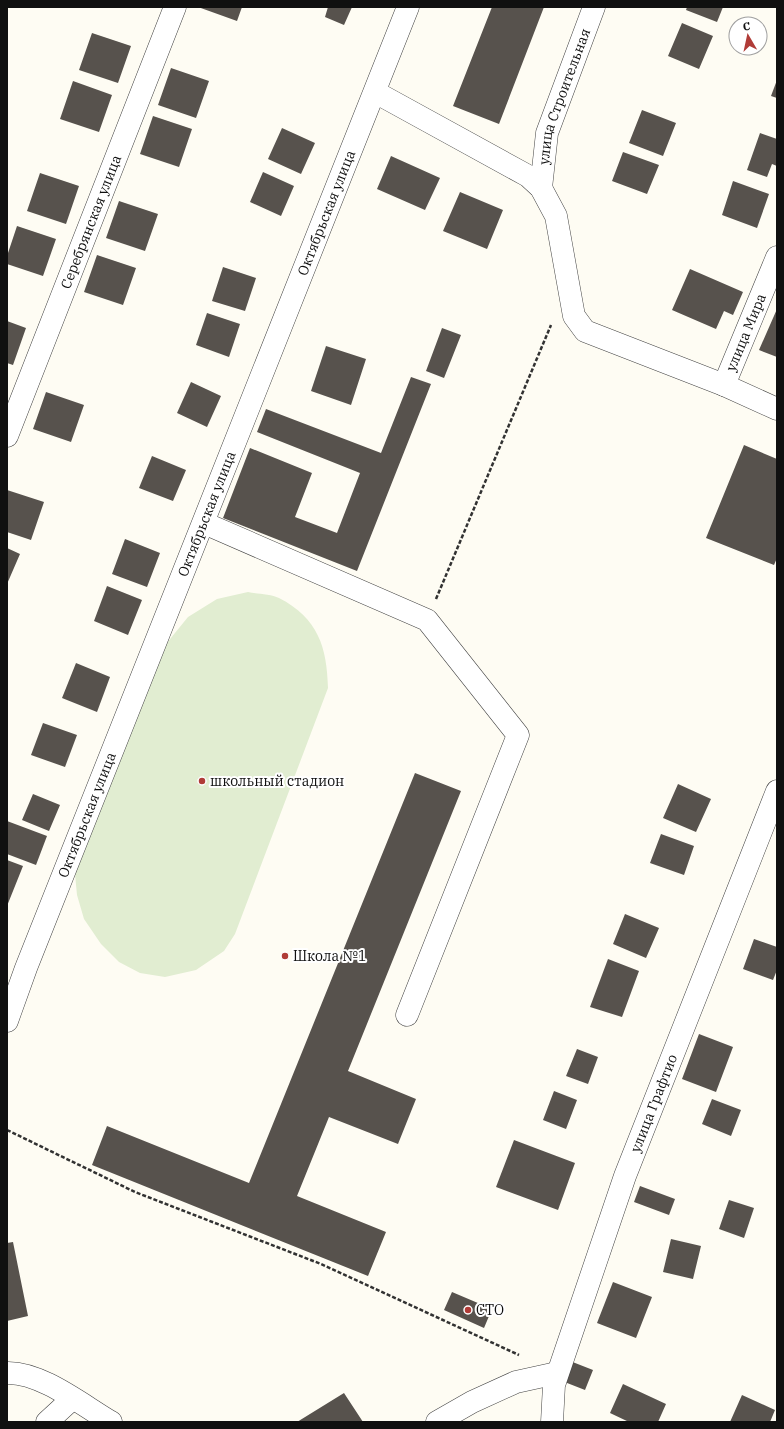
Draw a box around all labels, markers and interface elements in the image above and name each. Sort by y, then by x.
north arrow [728,16,768,56]
text: С [742,19,751,34]
street label: улица Строительная [535,26,594,166]
street label: Октябрьская улица [293,147,359,278]
street label: Серебрянская улица [57,152,125,291]
street label: улица Мира [722,290,770,374]
street label: Октябрьская улица [173,448,240,579]
street label: Октябрьская улица [54,749,120,880]
place label: школьный стадион [210,772,344,790]
marker: школьный стадион [197,776,207,786]
place label: Школа №1 [293,947,366,965]
marker: Школа №1 [280,951,290,961]
street label: улица Графтио [626,1051,681,1155]
place label: СТО [476,1301,504,1319]
marker: СТО [463,1305,473,1315]

